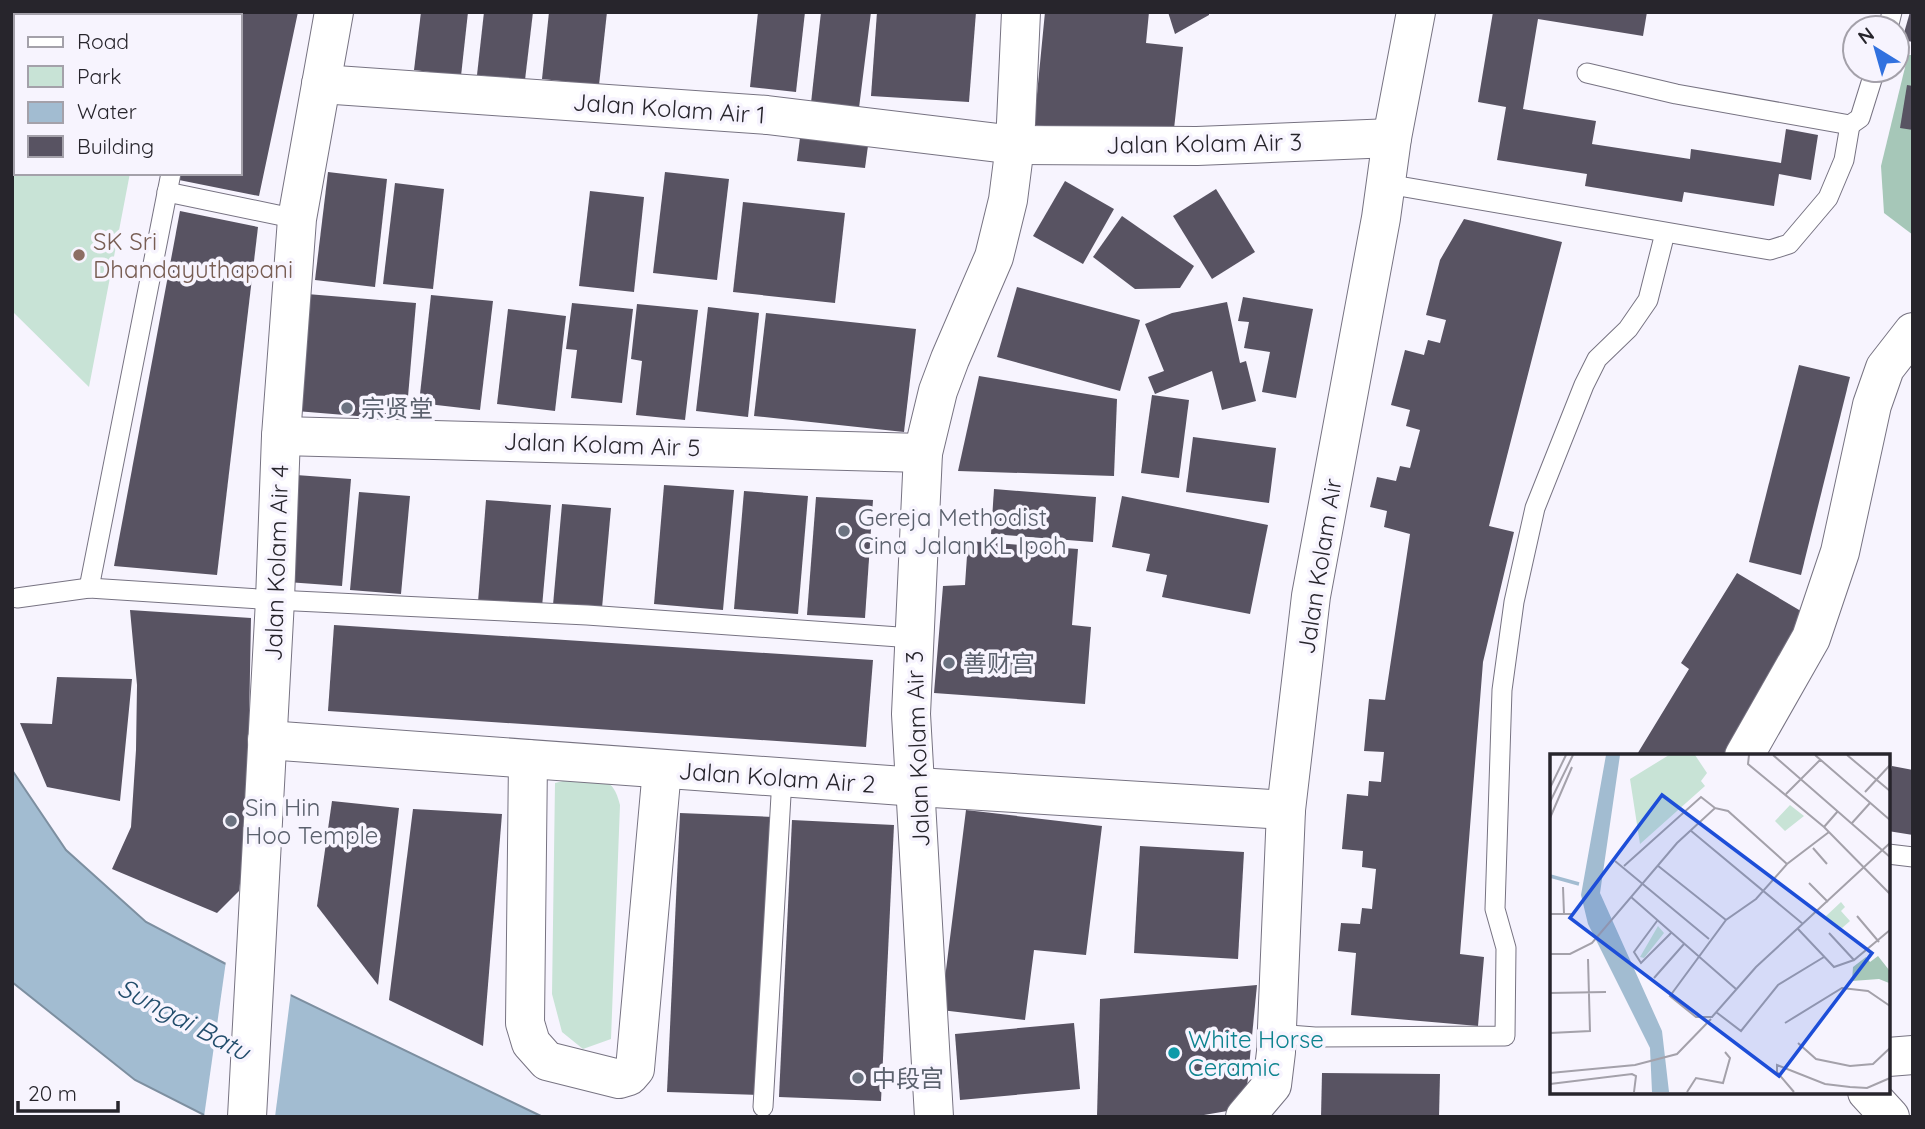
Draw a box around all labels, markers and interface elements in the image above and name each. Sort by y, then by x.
legend [14,14,242,175]
north arrow [1841,14,1911,84]
text: N [1853,22,1879,49]
text: Road [77,28,129,54]
text: Park [77,63,121,89]
street label: Jalan Kolam Air 1 [572,86,766,130]
text: Water [77,98,137,124]
street label: Jalan Kolam Air 3 [1106,126,1302,160]
text: Building [77,133,154,159]
place label: SK Sri Dhandayuthapani [93,226,293,284]
marker: SK Sri Dhandayuthapani [71,247,87,263]
place label: 宗贤堂 [361,393,433,423]
marker: 宗贤堂 [339,400,355,416]
street label: Jalan Kolam Air 5 [503,426,701,462]
street label: Jalan Kolam Air 4 [258,464,294,662]
street label: Jalan Kolam Air [1290,476,1348,656]
place label: Gereja Methodist Cina Jalan KL Ipoh [858,502,1067,560]
marker: Gereja Methodist Cina Jalan KL Ipoh [836,523,852,539]
place label: 善财宫 [963,648,1035,678]
street label: Jalan Kolam Air 3 [899,650,935,848]
marker: 善财宫 [941,655,957,671]
inset map [1550,754,1890,1094]
street label: Jalan Kolam Air 2 [678,755,876,799]
place label: Sin Hin Hoo Temple [245,792,378,850]
marker: Sin Hin Hoo Temple [223,813,239,829]
water label: Sungai Batu [112,970,257,1068]
place label: White Horse Ceramic [1188,1024,1324,1082]
marker: White Horse Ceramic [1166,1045,1182,1061]
place label: 中段宫 [872,1063,944,1093]
scale bar [18,1070,117,1114]
marker: 中段宫 [850,1070,866,1086]
text: 20 m [28,1080,77,1106]

